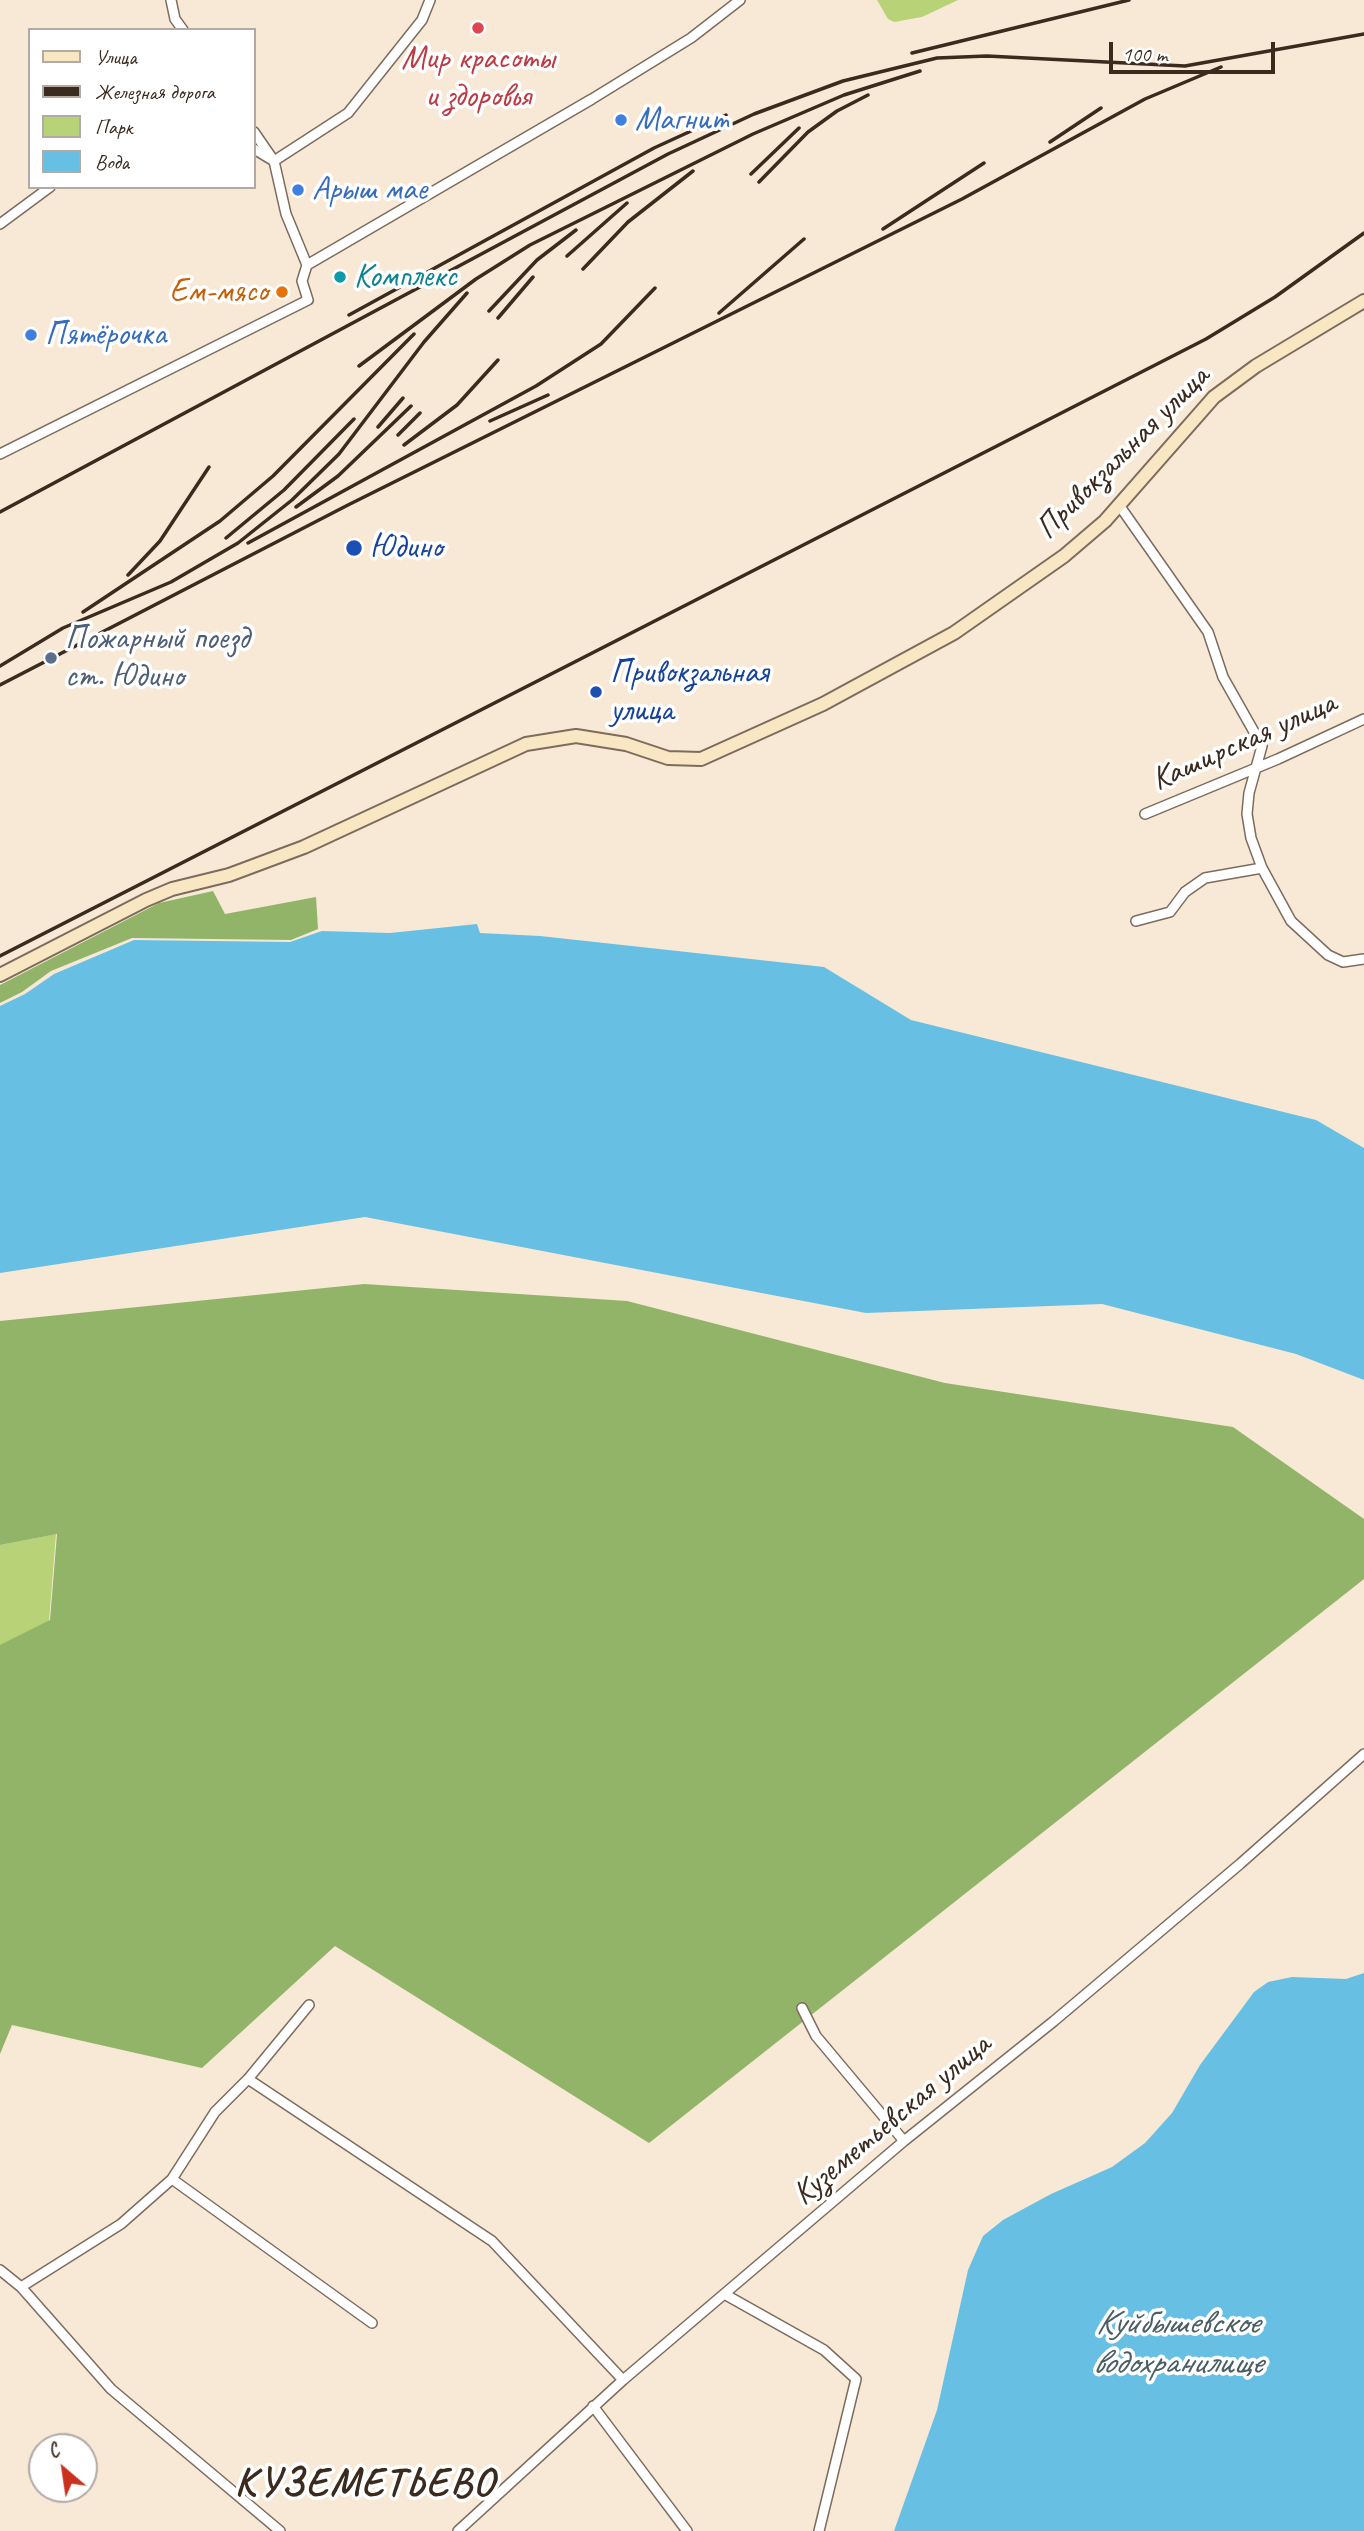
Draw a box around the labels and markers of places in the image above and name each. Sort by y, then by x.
marker: Мир красоты и здоровья [470,20,486,36]
place label: Мир красоты и здоровья [401,39,555,117]
place label: Магнит [635,100,729,140]
marker: Магнит [613,112,629,128]
place label: Арыш мае [312,170,427,210]
marker: Арыш мае [290,182,306,198]
place label: Комплекс [354,257,456,297]
marker: Комплекс [332,269,348,285]
place label: Ем-мясо [169,272,268,312]
marker: Ем-мясо [274,284,290,300]
place label: Пятёрочка [45,315,166,355]
marker: Пятёрочка [23,327,39,343]
place label: Юдино [370,528,442,568]
marker: Юдино [344,538,364,558]
place label: Пожарный поезд ст. Юдино [65,619,249,697]
marker: Пожарный поезд ст. Юдино [43,650,59,666]
place label: Привокзальная улица [610,653,768,731]
marker: Привокзальная улица [588,684,604,700]

